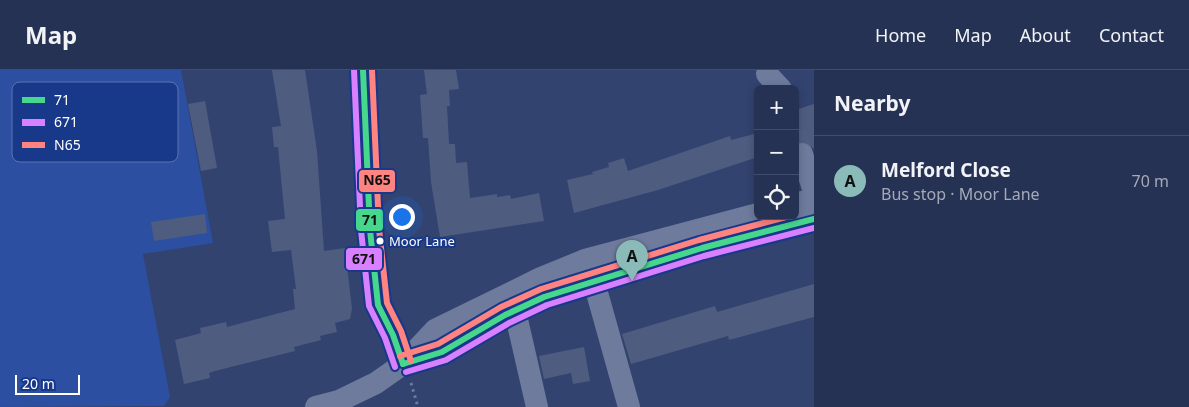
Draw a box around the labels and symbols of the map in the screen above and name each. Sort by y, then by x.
legend [12,82,178,162]
text: 71 [54,90,70,109]
text: 671 [54,112,78,131]
text: N65 [54,135,81,154]
line badge: N65 [358,169,396,193]
text: N65 [363,170,391,189]
your location [389,204,415,230]
line badge: 71 [355,208,384,232]
text: 71 [362,210,378,229]
place label: Moor Lane [389,232,455,250]
marker: Moor Lane [375,236,385,246]
pin: A [616,240,648,281]
line badge: 671 [345,247,383,271]
text: 671 [352,249,376,268]
scale bar [15,372,80,395]

